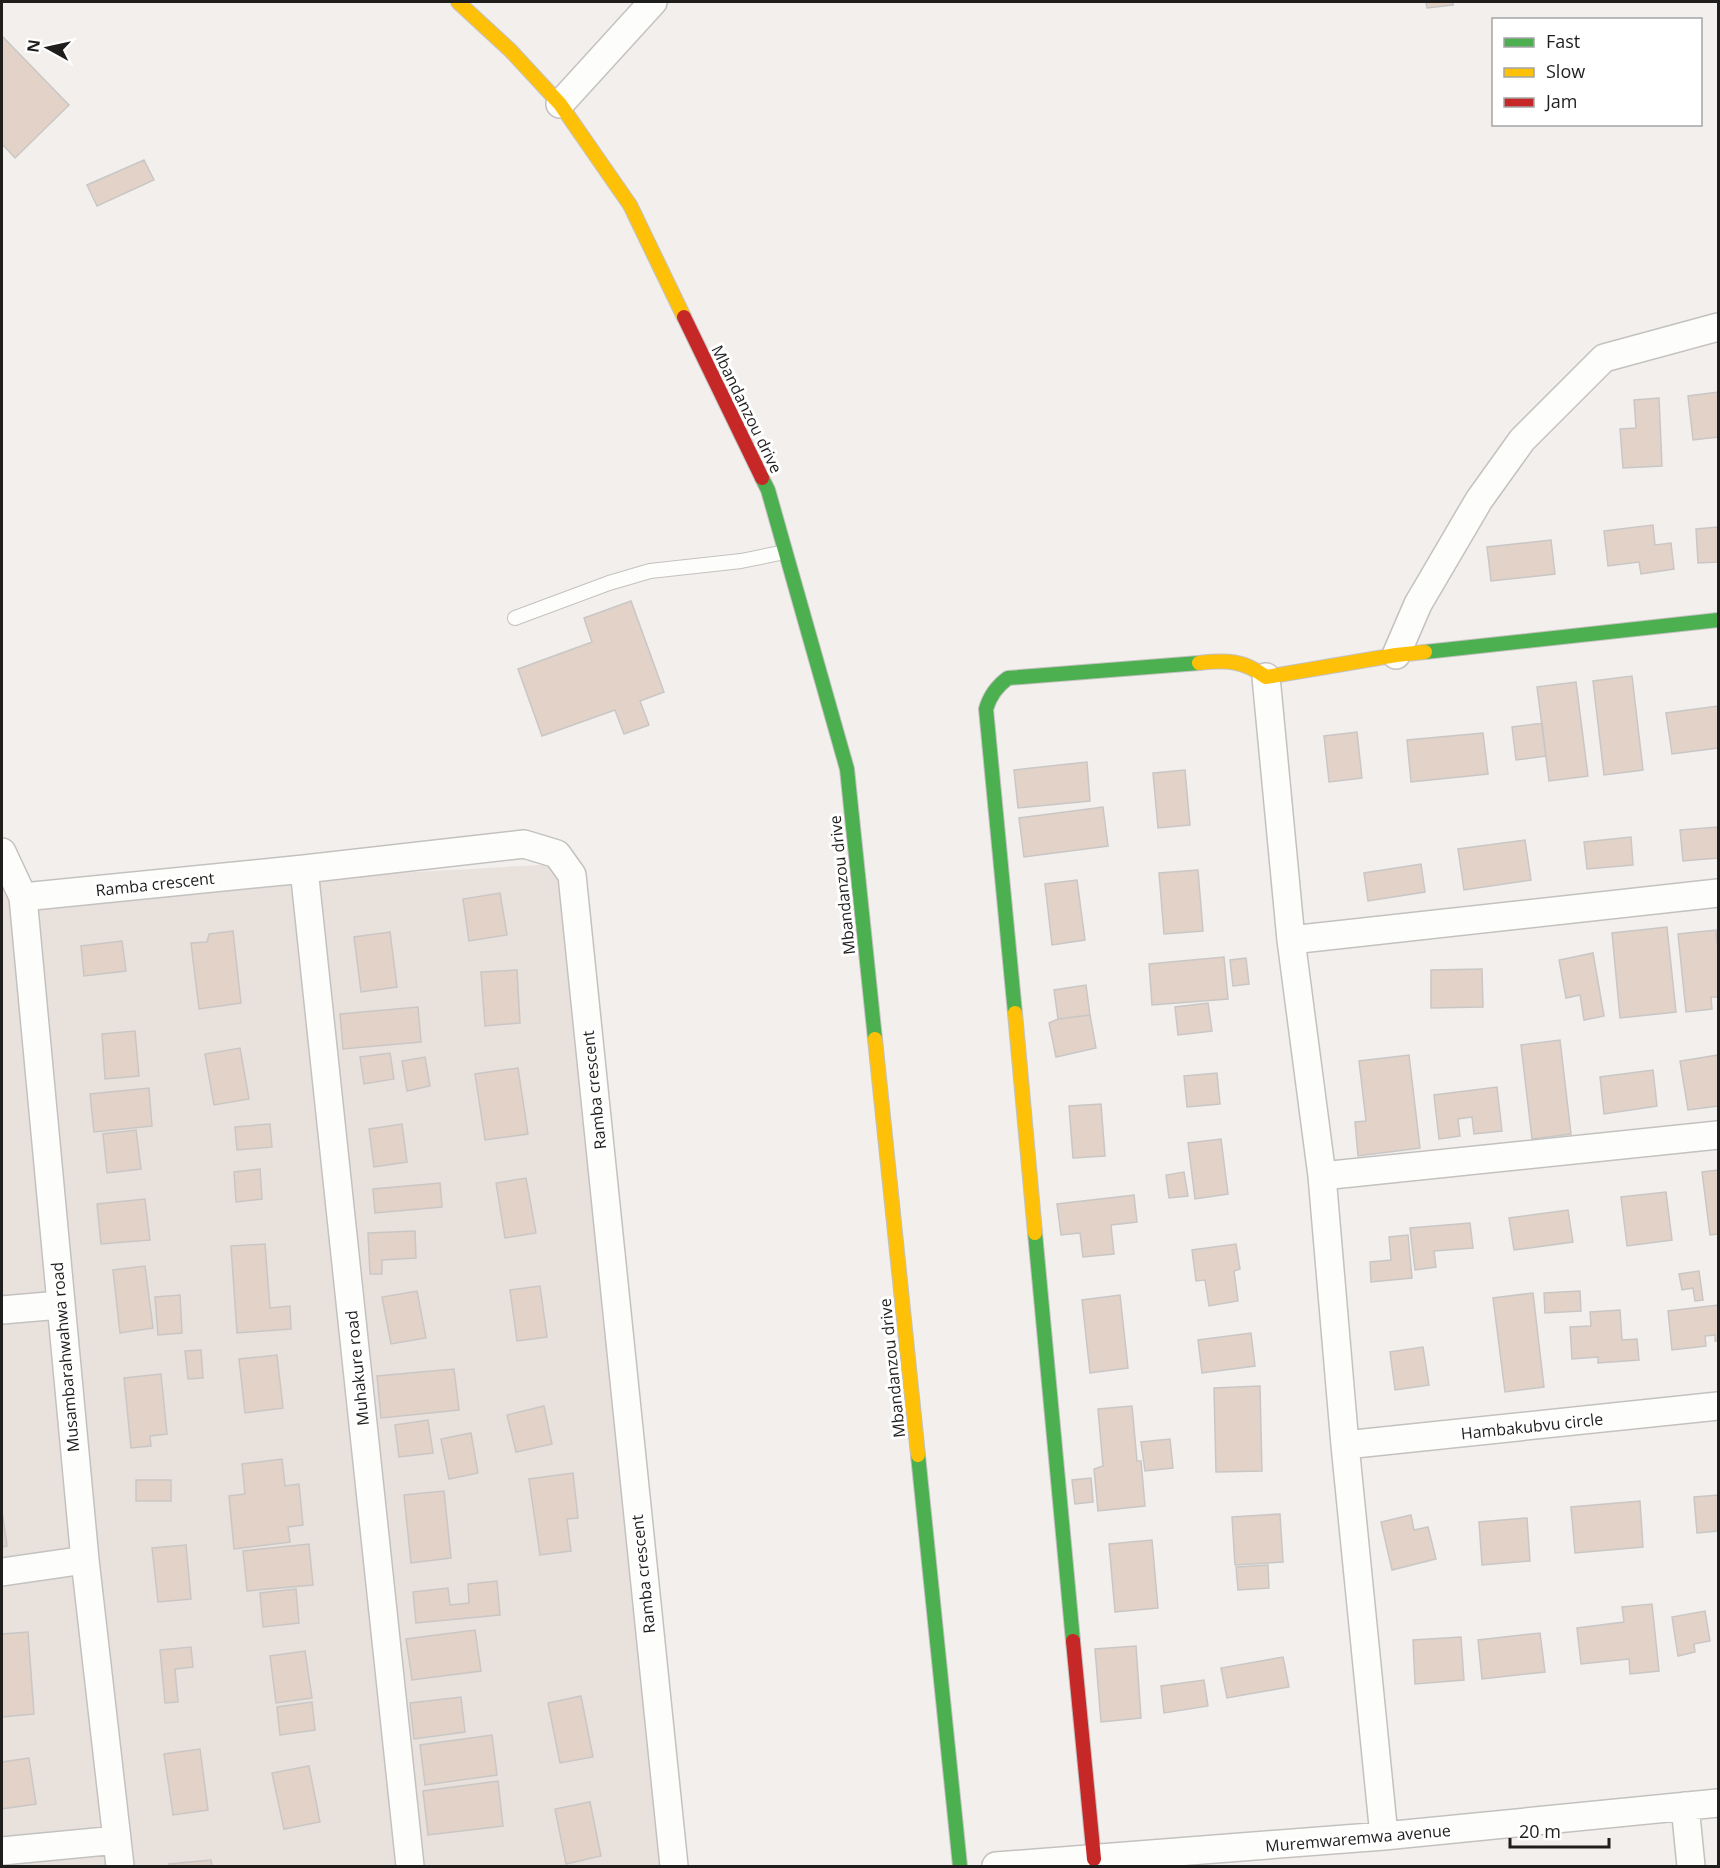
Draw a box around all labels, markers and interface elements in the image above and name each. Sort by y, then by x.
north arrow [18,18,78,78]
legend [1492,18,1702,126]
text: Fast [1546,29,1580,53]
text: N [21,38,45,54]
text: Slow [1546,59,1585,83]
text: Jam [1544,89,1578,113]
street label: Mbandanzou drive [706,341,788,477]
street label: Mbandanzou drive [824,814,860,956]
street label: Ramba crescent [94,867,216,901]
street label: Ramba crescent [577,1029,611,1151]
street label: Musambarahwahwa road [46,1261,84,1453]
street label: Mbandanzou drive [874,1297,910,1439]
street label: Muhakure road [340,1309,374,1427]
street label: Hambakubvu circle [1460,1408,1604,1444]
street label: Ramba crescent [626,1513,660,1635]
scale bar [1510,1811,1609,1849]
street label: Muremwaremwa avenue [1264,1819,1452,1857]
text: 20 m [1519,1819,1561,1843]

